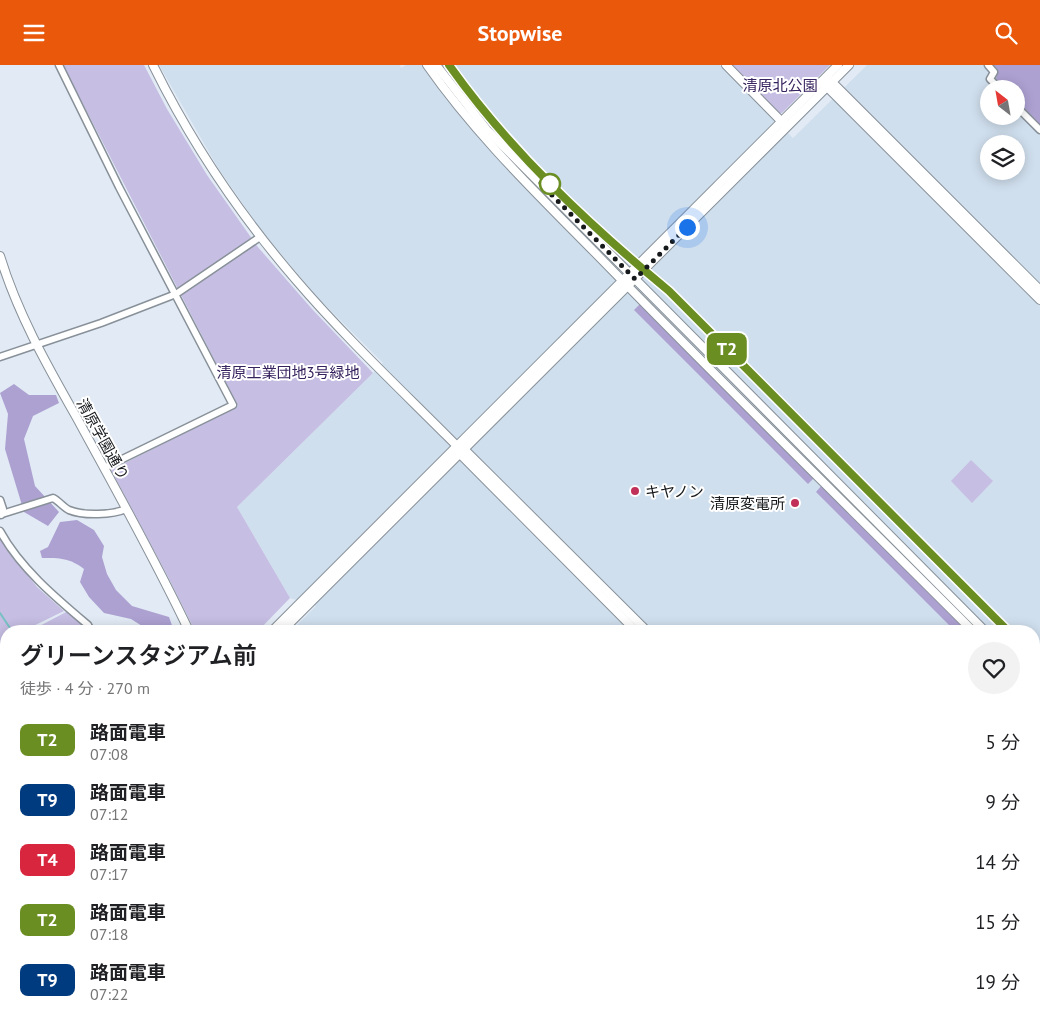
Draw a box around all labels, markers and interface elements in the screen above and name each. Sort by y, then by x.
icon: menu [20,19,48,47]
text: Stopwise [478,19,562,47]
icon: search [992,19,1020,47]
park label: 清原北公園 [742,76,818,95]
north arrow [980,80,1025,125]
map controls [980,80,1025,180]
button: layers [980,135,1025,180]
unlabelled marker [539,173,561,195]
your location [675,215,700,240]
line badge: T2 [704,333,750,365]
text: T2 [717,337,737,360]
park label: 清原工業団地3号緑地 [216,363,360,382]
street label: 清原学園通り [73,395,133,483]
place label: キヤノン [645,482,704,501]
marker: キヤノン [629,485,641,497]
place label: 清原変電所 [710,494,785,513]
marker: 清原変電所 [789,497,801,509]
text: グリーンスタジアム前 [20,640,257,671]
button: heart [968,642,1020,694]
text: 徒歩 · 4 分 · 270 m [20,678,150,698]
text: 路面電車 [90,720,166,744]
text: T2 [37,728,58,751]
text: 5 分 [986,730,1020,754]
text: 07:08 [90,744,128,764]
text: 路面電車 [90,780,166,804]
text: T9 [37,788,58,811]
text: 9 分 [986,790,1020,814]
text: 07:12 [90,804,128,824]
text: 路面電車 [90,840,166,864]
text: T4 [37,848,58,871]
text: 14 分 [975,850,1020,874]
text: 07:17 [90,864,128,884]
text: 路面電車 [90,900,166,924]
text: T2 [37,908,58,931]
text: 15 分 [975,910,1020,934]
text: 07:18 [90,924,128,944]
text: 路面電車 [90,960,166,984]
text: T9 [37,968,58,991]
text: 19 分 [975,970,1020,994]
text: 07:22 [90,984,128,1004]

